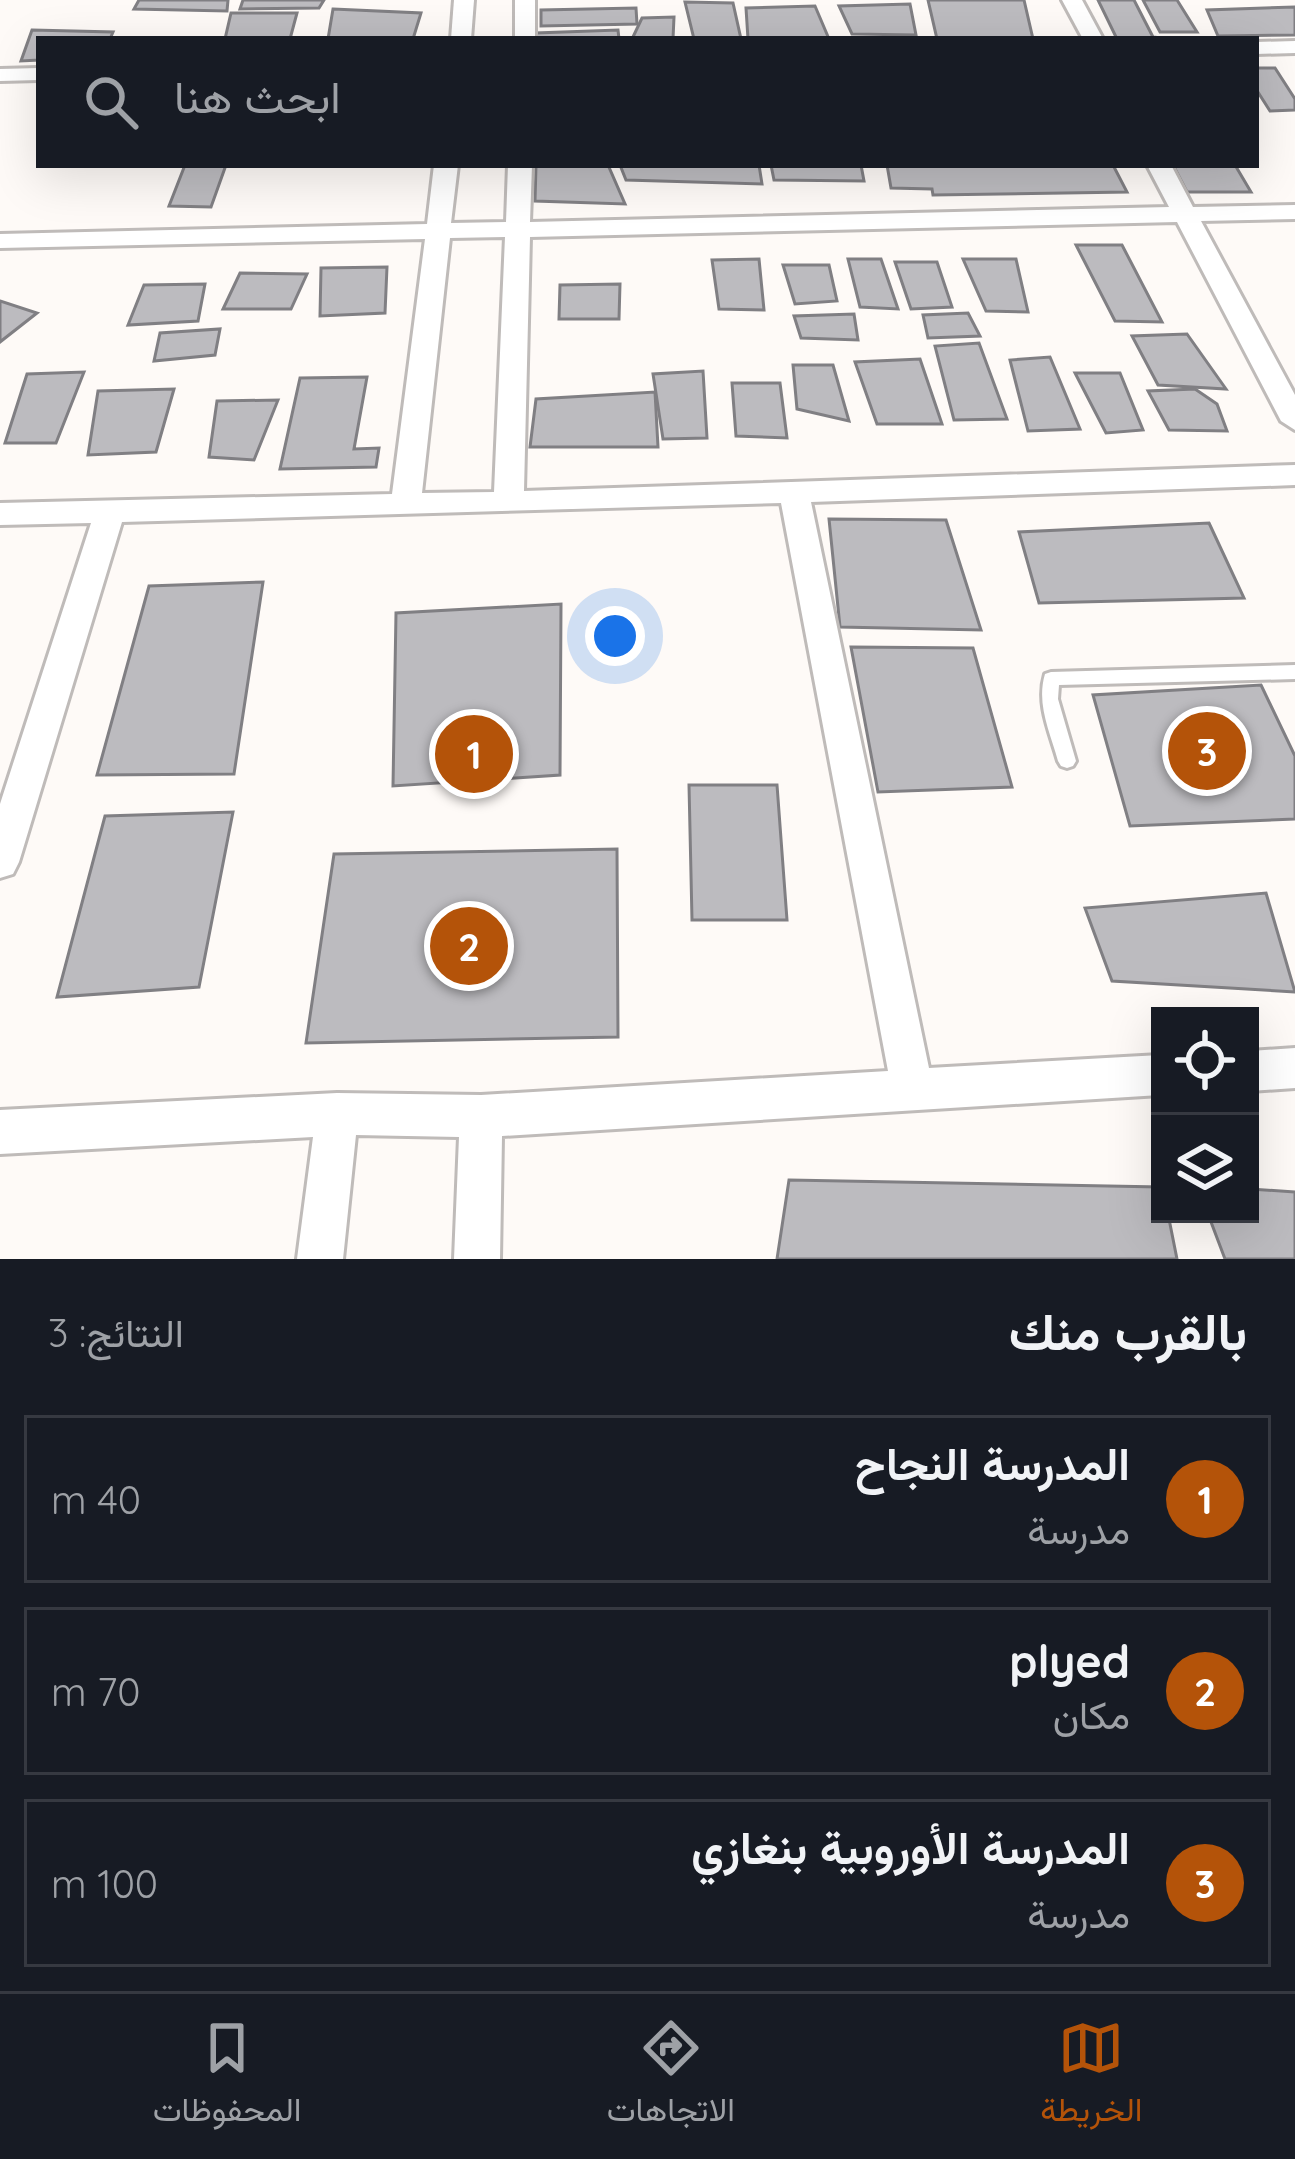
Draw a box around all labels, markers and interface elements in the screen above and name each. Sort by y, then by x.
search box [36,36,1259,168]
text: ابحث هنا [174,68,341,124]
icon: search [78,69,144,135]
your location [585,606,645,666]
pin: 3 [1168,706,1246,796]
pin: 1 [435,709,513,799]
pin: 2 [430,901,508,991]
map controls [1151,1007,1259,1223]
button: locate [1151,1007,1259,1115]
button: layers [1151,1115,1259,1223]
text: بالقرب منك [1009,1299,1247,1363]
text: النتائج: 3 [48,1308,184,1357]
text: المدرسة النجاح [855,1435,1130,1491]
text: 40 m [51,1475,141,1524]
text: 1 [1197,1475,1213,1524]
text: مدرسة [1027,1505,1130,1554]
text: plyed [1009,1633,1130,1689]
text: 70 m [51,1667,140,1716]
text: 2 [1194,1667,1216,1716]
text: مكان [1053,1690,1130,1739]
text: المدرسة الأوروبية بنغازي [691,1819,1130,1875]
text: 100 m [51,1859,158,1908]
text: 3 [1195,1859,1215,1908]
text: مدرسة [1027,1889,1130,1938]
tab: المحفوظات [153,2015,301,2139]
tab: الاتجاهات [607,2015,735,2139]
tab: الخريطة [1040,2015,1142,2139]

